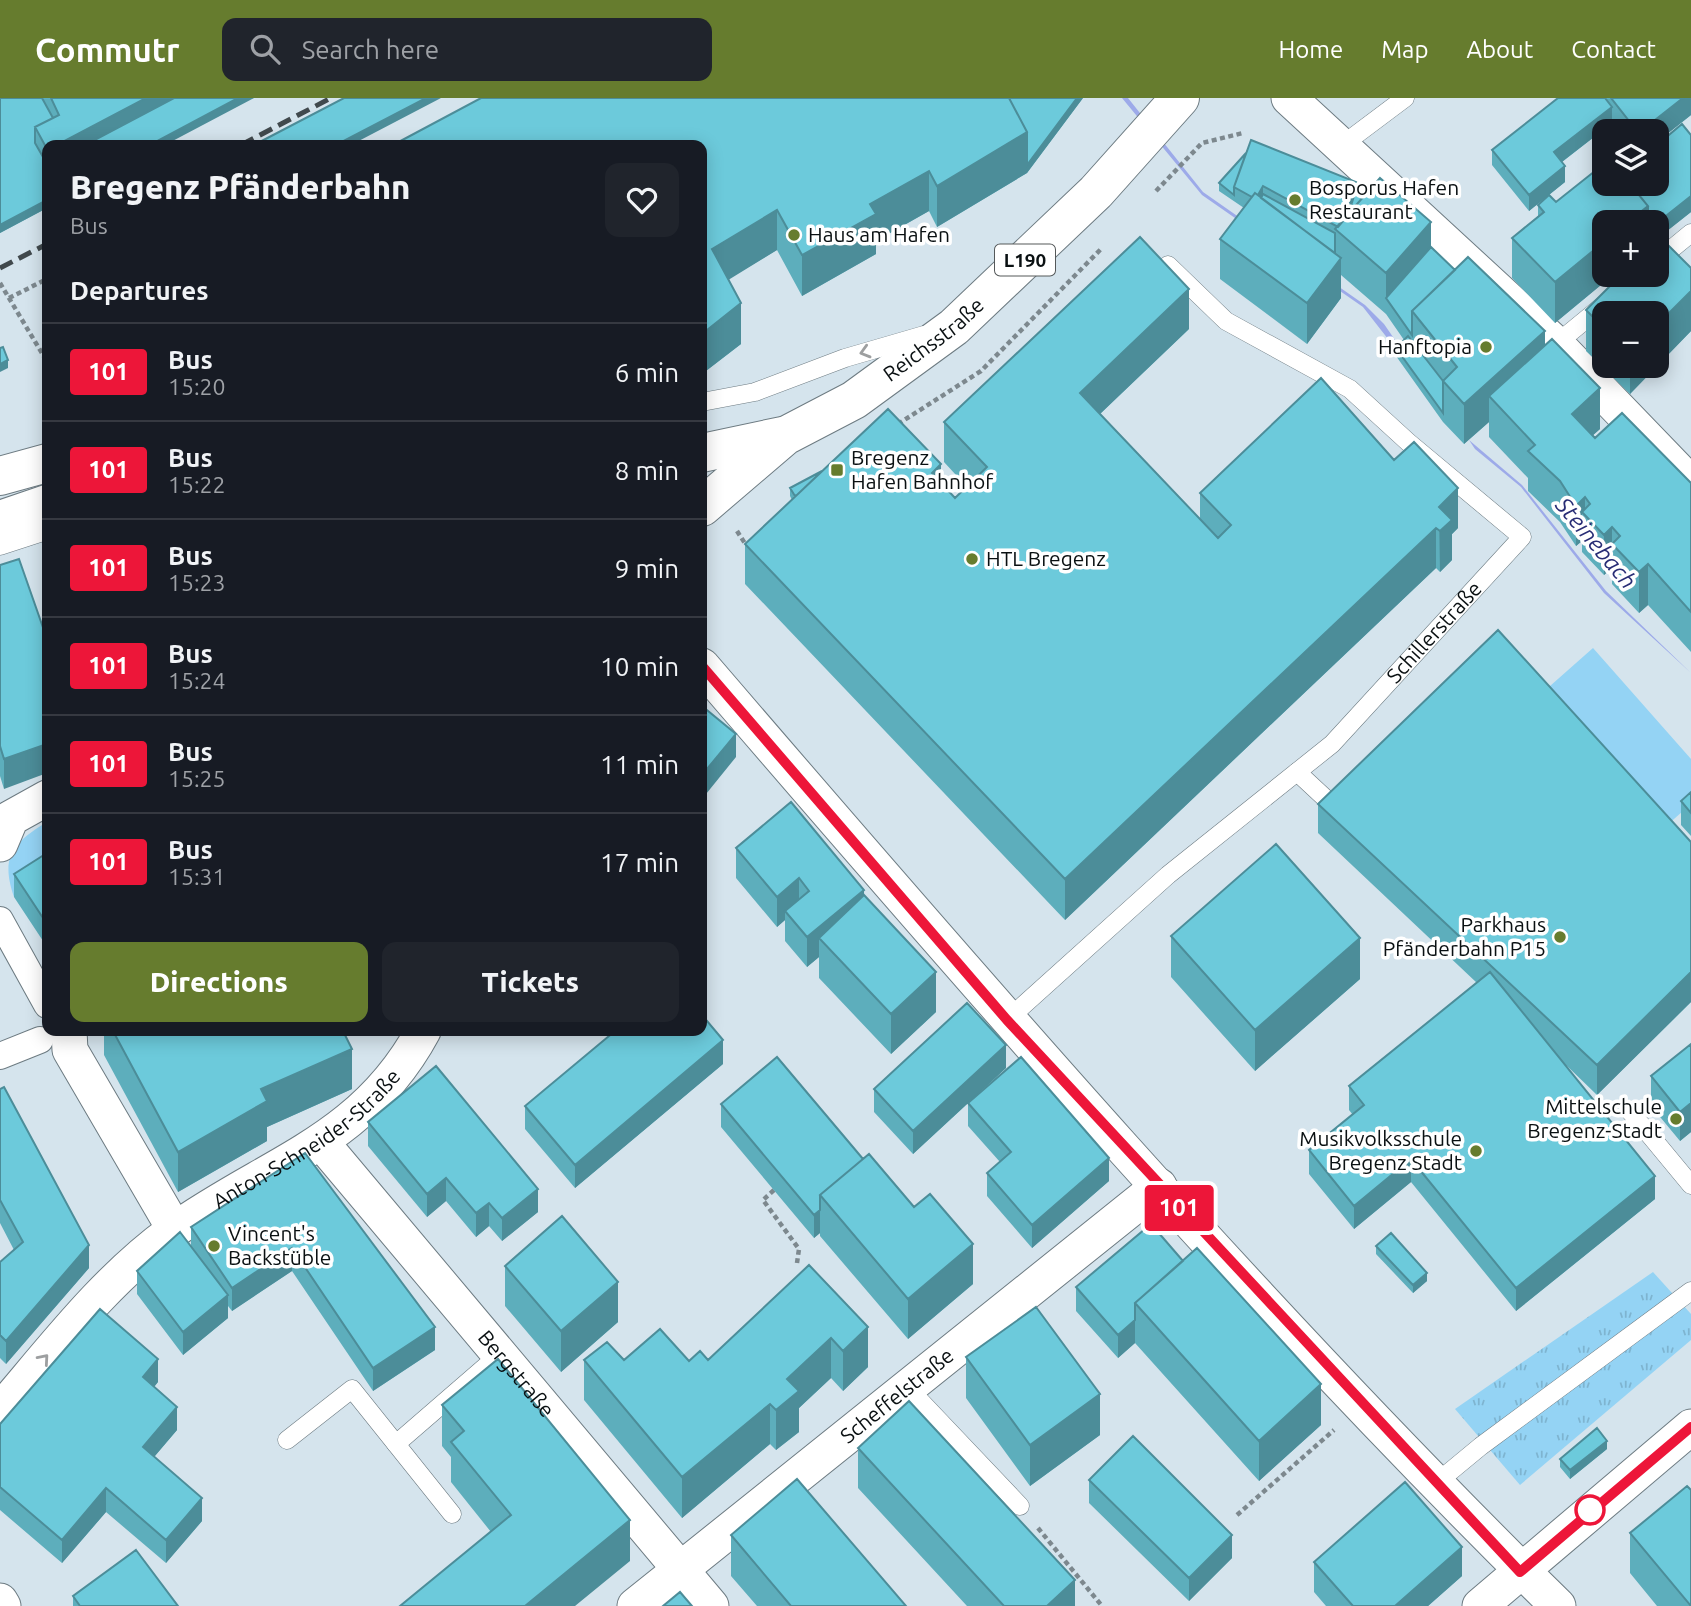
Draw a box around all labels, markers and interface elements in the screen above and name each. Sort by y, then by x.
search box [222,18,712,81]
icon: search [246,30,284,68]
text: Commutr [35,31,180,68]
text: Search here [302,35,439,64]
text: Home [1278,36,1343,63]
text: Map [1381,36,1428,63]
text: About [1466,36,1533,63]
text: Contact [1571,36,1656,63]
map controls [1592,119,1669,378]
button: layers [1592,119,1669,196]
button: heart [605,163,679,237]
text: Bregenz Pfänderbahn [70,168,411,205]
place label: Bosporus Hafen Restaurant [1309,175,1459,223]
marker: Bosporus Hafen Restaurant [1287,192,1303,208]
button: + [1592,210,1669,287]
text: Bus [70,213,108,238]
place label: Haus am Hafen [808,222,950,246]
marker: Haus am Hafen [786,227,802,243]
road number: L190 [995,244,1055,276]
text: Departures [70,276,208,305]
street label: Reichsstraße [878,292,988,386]
button: − [1592,301,1669,378]
place label: Hanftopia [1378,334,1472,358]
marker: Hanftopia [1478,339,1494,355]
one-way arrow [859,344,871,359]
text: Bus [168,345,213,374]
text: 101 [88,358,129,385]
text: 6 min [615,358,679,387]
text: 15:20 [168,374,226,399]
text: Bus [168,443,213,472]
place label: Bregenz Hafen Bahnhof [851,445,994,493]
text: 101 [88,456,129,483]
text: 8 min [615,456,679,485]
marker: Bregenz Hafen Bahnhof [829,462,845,478]
text: 15:22 [168,472,226,497]
water label: Steinebach [1551,491,1642,593]
text: Bus [168,541,213,570]
place label: HTL Bregenz [986,546,1106,570]
marker: HTL Bregenz [964,551,980,567]
text: 101 [88,554,129,581]
text: 9 min [615,554,679,583]
text: 15:23 [168,570,226,595]
street label: Schillerstraße [1381,576,1486,687]
text: Bus [168,639,213,668]
text: 101 [88,652,129,679]
text: 10 min [600,652,679,681]
text: 15:24 [168,668,226,693]
text: Bus [168,737,213,766]
text: 101 [88,750,129,777]
text: 11 min [600,750,679,779]
text: 15:25 [168,766,226,791]
text: Bus [168,835,213,864]
text: 101 [88,848,129,875]
text: 17 min [600,848,679,877]
text: 15:31 [168,864,226,889]
place label: Parkhaus Pfänderbahn P15 [1383,912,1546,960]
marker: Parkhaus Pfänderbahn P15 [1552,929,1568,945]
button: Directions [70,942,368,1022]
button: Tickets [382,942,679,1022]
street label: Anton-Schneider-Straße [208,1064,405,1213]
place label: Mittelschule Bregenz-Stadt [1527,1094,1662,1142]
marker: Mittelschule Bregenz-Stadt [1668,1111,1684,1127]
place label: Musikvolksschule Bregenz Stadt [1299,1126,1462,1174]
marker: Musikvolksschule Bregenz Stadt [1468,1143,1484,1159]
line badge: 101 [1139,1185,1219,1231]
text: 101 [1159,1194,1199,1221]
place label: Vincent's Backstüble [228,1221,331,1269]
marker: Vincent's Backstüble [206,1238,222,1254]
street label: Bergstraße [474,1325,560,1421]
street label: Scheffelstraße [835,1343,958,1448]
one-way arrow [36,1354,49,1367]
unlabelled marker [1575,1495,1605,1525]

